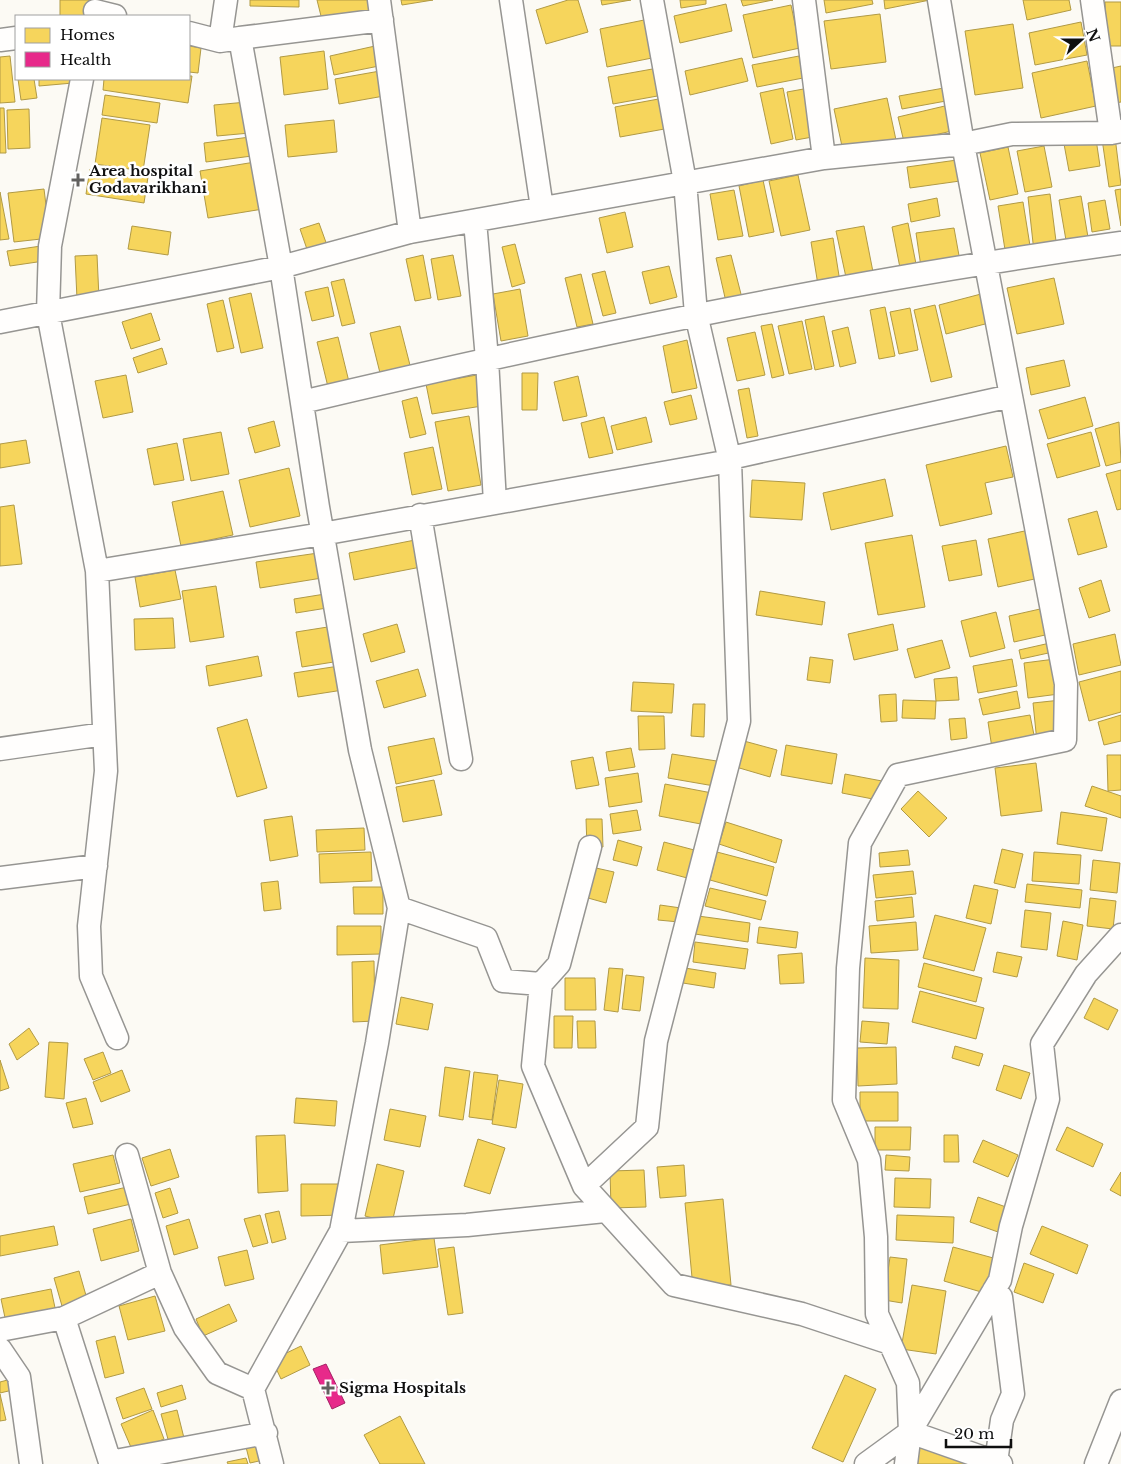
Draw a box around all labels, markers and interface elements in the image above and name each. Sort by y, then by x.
legend [15,15,190,80]
north arrow [1056,15,1106,65]
text: Homes [60,25,115,44]
text: N [1082,26,1104,45]
text: Health [60,50,111,69]
place label: Area hospital Godavarikhani [88,161,208,197]
marker: Area hospital Godavarikhani [71,173,85,187]
place label: Sigma Hospitals [339,1378,466,1397]
marker: Sigma Hospitals [321,1381,335,1395]
scale bar [946,1416,1011,1448]
text: 20 m [954,1424,994,1443]

